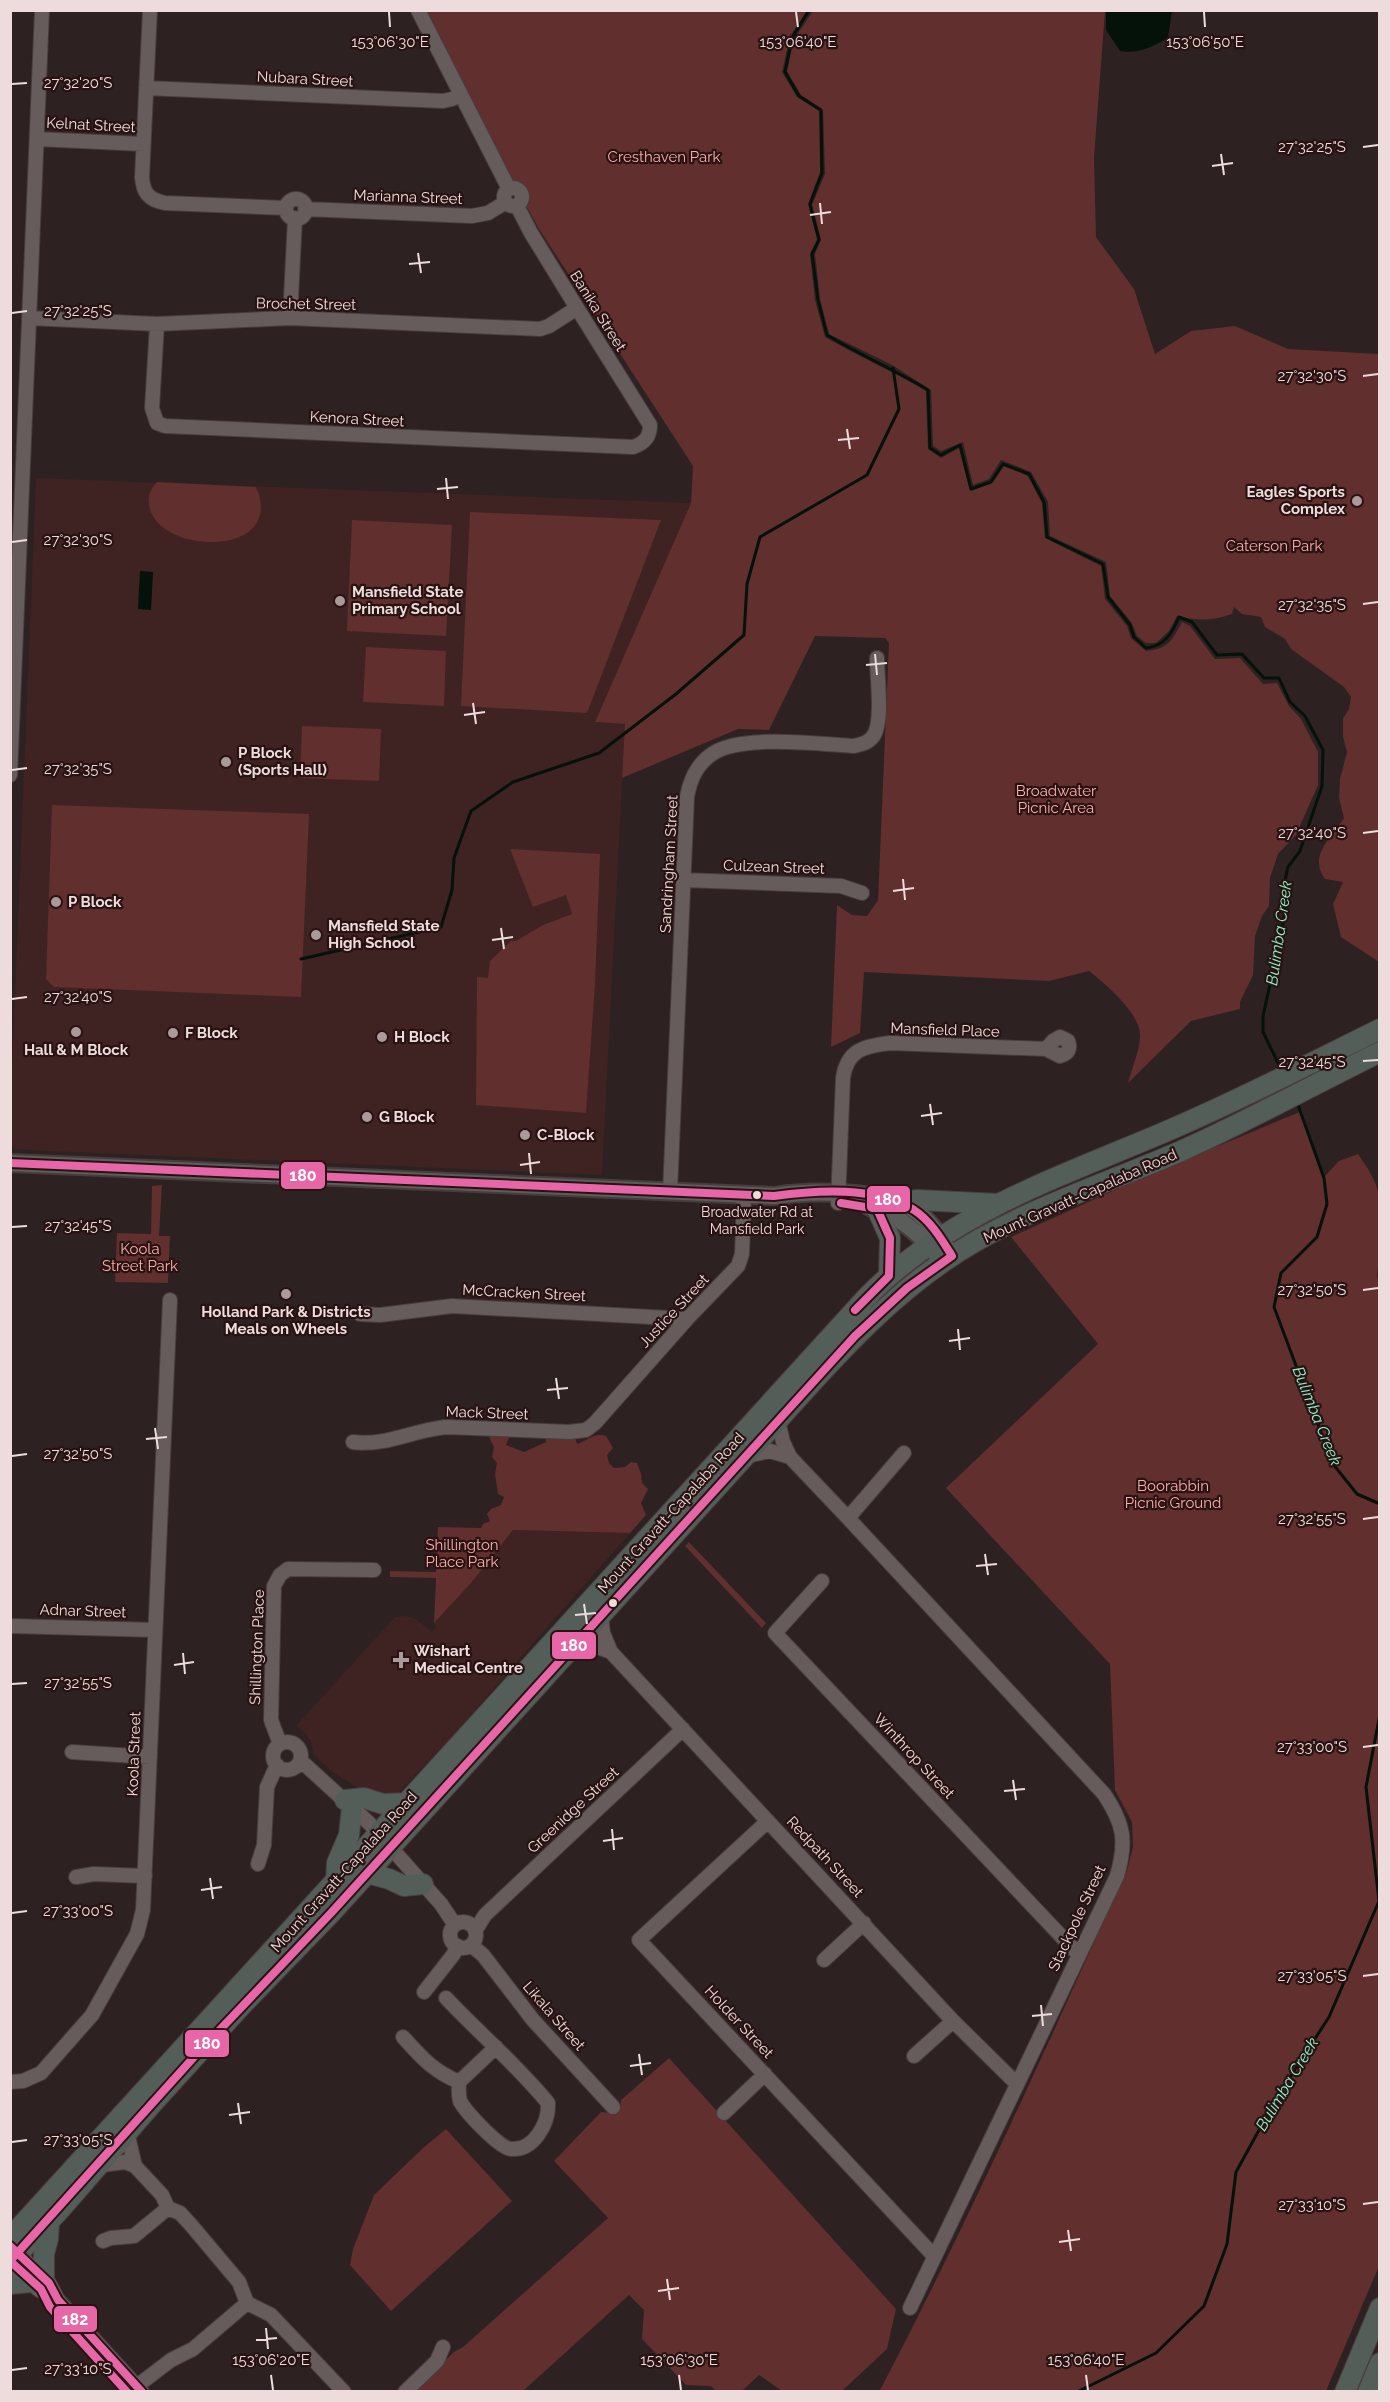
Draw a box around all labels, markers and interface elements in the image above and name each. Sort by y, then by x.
text: 153°06'30"E [351,33,429,51]
text: 153°06'40"E [760,33,836,51]
text: 153°06'50"E [1166,33,1244,51]
street label: Nubara Street [256,67,354,91]
text: 27°32'20"S [44,74,112,92]
street label: Kelnat Street [46,114,136,136]
text: 27°32'25"S [1278,138,1346,156]
park label: Cresthaven Park [608,148,720,166]
street label: Marianna Street [353,186,463,208]
street label: Banika Street [566,267,630,355]
street label: Brochet Street [256,294,356,314]
text: 27°32'25"S [44,302,112,320]
text: 27°32'30"S [1278,367,1346,385]
street label: Kenora Street [309,408,405,430]
place label: Eagles Sports Complex [1246,483,1345,518]
marker: Eagles Sports Complex [1350,494,1364,508]
text: 27°32'30"S [44,531,112,549]
park label: Caterson Park [1226,537,1322,555]
place label: Mansfield State Primary School [352,583,463,618]
marker: Mansfield State Primary School [333,594,347,608]
text: 27°32'35"S [1278,596,1346,614]
place label: P Block (Sports Hall) [238,744,327,779]
marker: P Block (Sports Hall) [219,755,233,769]
text: 27°32'35"S [44,760,112,778]
park label: Broadwater Picnic Area [1016,782,1097,817]
street label: Sandringham Street [656,795,682,933]
text: 27°32'40"S [1278,824,1346,842]
street label: Culzean Street [723,856,825,878]
water label: Bulimba Creek [1262,879,1296,987]
place label: P Block [68,893,122,911]
marker: P Block [49,895,63,909]
place label: Mansfield State High School [328,917,439,952]
marker: Mansfield State High School [309,928,323,942]
text: 27°32'40"S [44,988,112,1006]
street label: Mansfield Place [890,1019,1000,1041]
place label: F Block [185,1024,238,1042]
marker: Hall & M Block [69,1025,83,1039]
marker: F Block [166,1026,180,1040]
place label: H Block [394,1028,450,1046]
marker: H Block [375,1030,389,1044]
place label: Hall & M Block [24,1041,129,1059]
text: 27°32'45"S [1278,1053,1346,1071]
place label: G Block [379,1108,435,1126]
marker: G Block [360,1110,374,1124]
place label: C-Block [537,1126,595,1144]
marker: C-Block [518,1128,532,1142]
street label: Mount Gravatt-Capalaba Road [980,1145,1180,1247]
line badge: 180 [280,1161,326,1190]
text: 180 [289,1166,317,1185]
line badge: 180 [866,1185,911,1213]
marker: Broadwater Rd at Mansfield Park [751,1189,763,1201]
text: 180 [874,1190,902,1209]
place label: Broadwater Rd at Mansfield Park [701,1204,813,1237]
text: 27°32'45"S [44,1217,112,1235]
park label: Koola Street Park [102,1240,178,1275]
street label: Justice Street [635,1270,713,1352]
street label: McCracken Street [462,1281,586,1305]
text: 27°32'50"S [1278,1281,1346,1299]
marker: Holland Park & Districts Meals on Wheels [279,1287,293,1301]
place label: Holland Park & Districts Meals on Wheels [201,1303,371,1338]
water label: Bulimba Creek [1288,1364,1346,1469]
street label: Mack Street [445,1403,529,1423]
street label: Mount Gravatt-Capalaba Road [594,1429,748,1597]
text: 27°32'50"S [44,1445,112,1463]
park label: Boorabbin Picnic Ground [1125,1477,1221,1512]
text: 27°32'55"S [1278,1510,1346,1528]
park label: Shillington Place Park [425,1536,499,1571]
street label: Shillington Place [246,1589,268,1705]
unlabelled marker [607,1597,619,1609]
street label: Adnar Street [39,1600,127,1622]
line badge: 180 [551,1631,597,1660]
text: 180 [560,1636,588,1655]
place label: Wishart Medical Centre [414,1642,523,1677]
marker: Wishart Medical Centre [392,1651,410,1669]
text: 27°32'55"S [44,1674,112,1692]
street label: Winthrop Street [870,1710,958,1802]
street label: Koola Street [124,1711,144,1797]
text: 27°33'00"S [1277,1738,1347,1756]
street label: Greenidge Street [524,1763,622,1857]
street label: Mount Gravatt-Capalaba Road [267,1788,421,1956]
street label: Redpath Street [783,1813,867,1901]
street label: Stackpole Street [1045,1862,1109,1974]
text: 27°33'00"S [43,1902,113,1920]
text: 27°33'05"S [1277,1967,1347,1985]
street label: Likala Street [519,1978,589,2054]
street label: Holder Street [701,1982,777,2062]
line badge: 180 [184,2029,230,2058]
text: 180 [193,2034,221,2053]
water label: Bulimba Creek [1252,2034,1323,2134]
text: 27°33'05"S [43,2131,113,2149]
text: 27°33'10"S [1278,2196,1346,2214]
line badge: 182 [53,2305,98,2333]
text: 182 [62,2310,88,2329]
text: 153°06'20"E [232,2351,310,2369]
text: 153°06'30"E [640,2351,718,2369]
text: 153°06'40"E [1048,2351,1124,2369]
text: 27°33'10"S [44,2360,112,2378]

